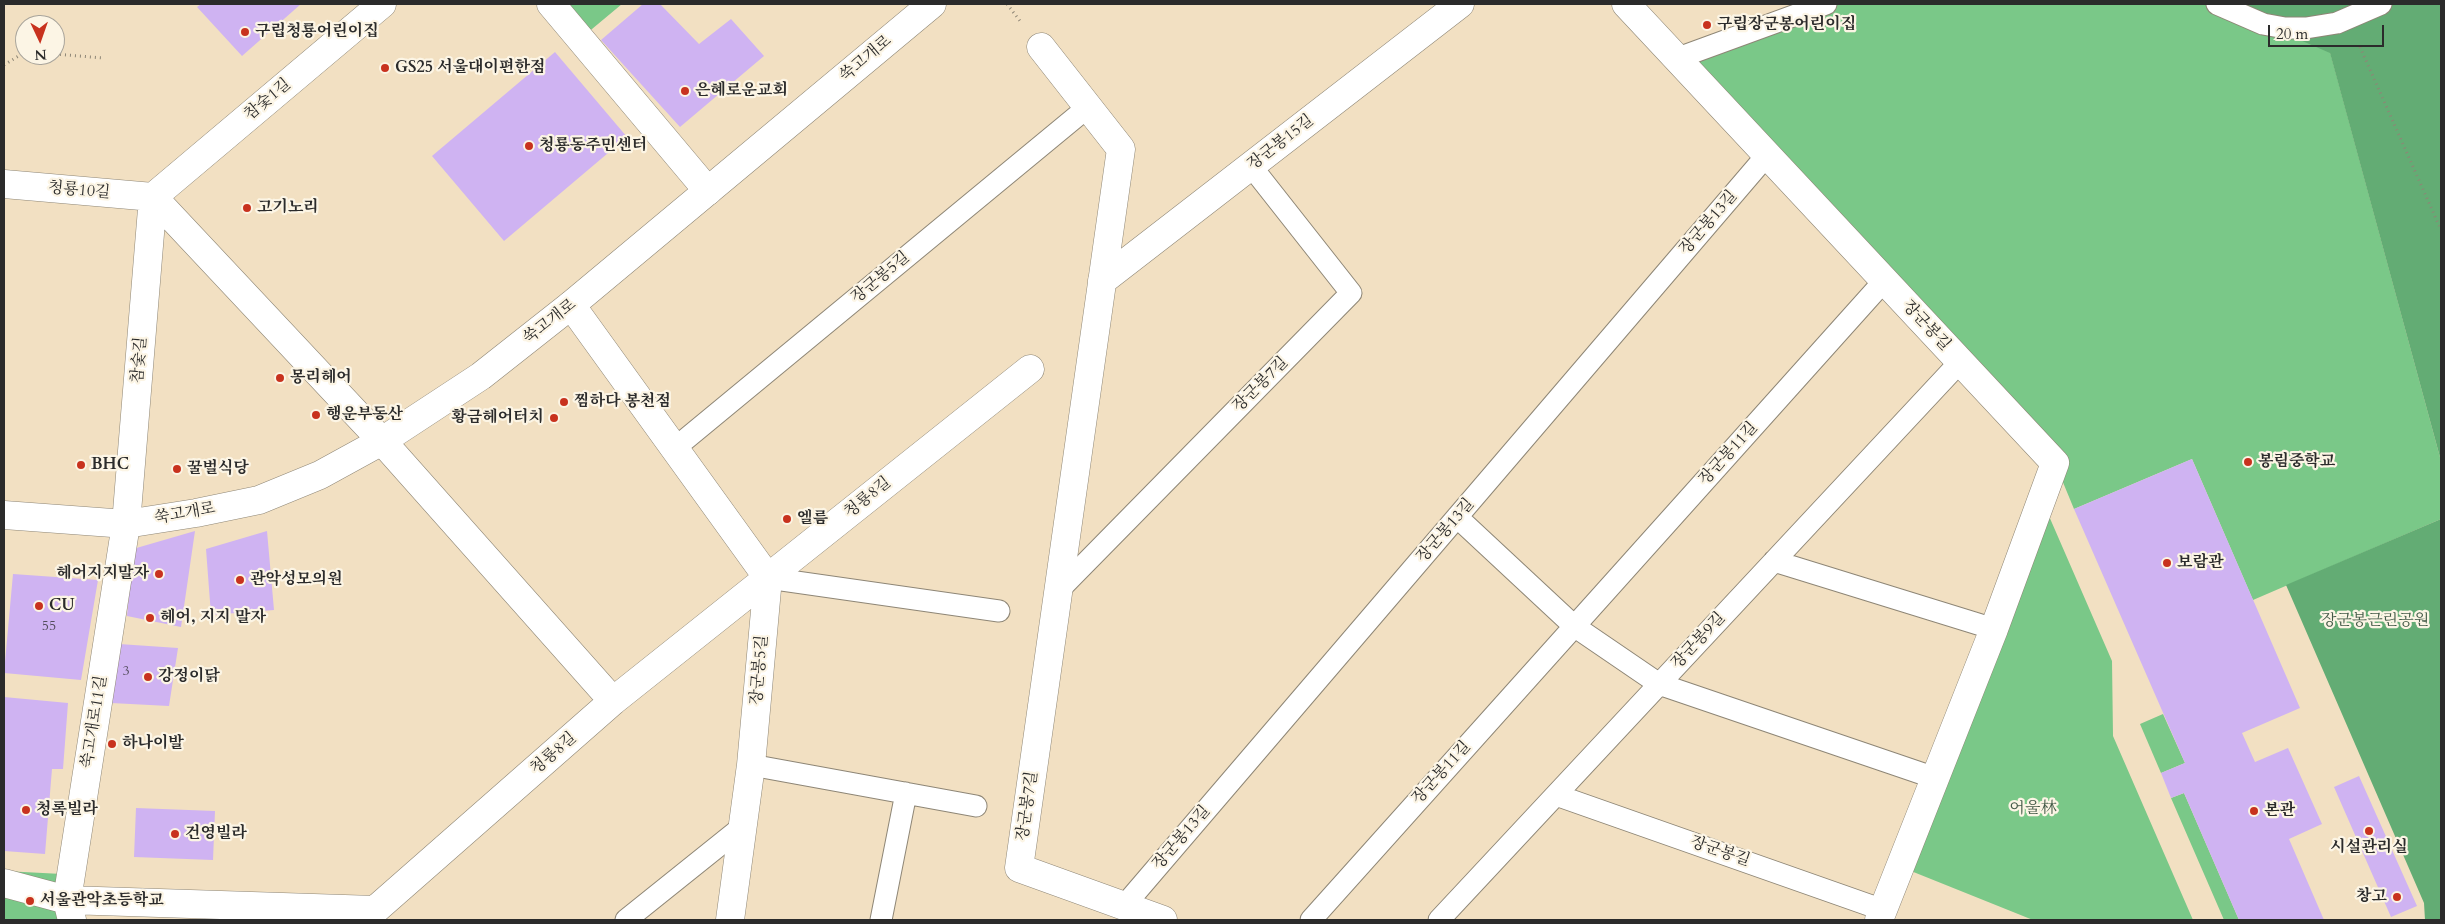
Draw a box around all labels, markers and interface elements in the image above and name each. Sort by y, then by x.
north arrow [15,15,65,65]
place label: 구립장군봉어린이집 [1717,15,1856,35]
scale bar [2270,15,2386,47]
marker: 구립장군봉어린이집 [1701,19,1713,31]
place label: 구립청룡어린이집 [255,22,379,42]
text: 20 m [2276,24,2308,44]
marker: 구립청룡어린이집 [239,26,251,38]
street label: 쑥고개로 [836,32,896,86]
text: N [34,45,47,64]
place label: GS25 서울대이편한점 [395,58,545,78]
marker: GS25 서울대이편한점 [379,62,391,74]
street label: 참숯1길 [241,75,295,125]
place label: 은혜로운교회 [695,81,788,101]
marker: 은혜로운교회 [679,85,691,97]
street label: 장군봉15길 [1244,111,1318,175]
place label: 청룡동주민센터 [539,136,647,156]
marker: 청룡동주민센터 [523,140,535,152]
street label: 청룡10길 [47,179,111,203]
street label: 장군봉13길 [1676,187,1742,259]
place label: 고기노리 [257,198,319,218]
marker: 고기노리 [241,202,253,214]
street label: 장군봉5길 [848,248,914,308]
street label: 쑥고개로 [520,295,580,349]
street label: 장군봉길 [1898,297,1954,355]
street label: 참숯길 [128,336,152,384]
street label: 장군봉7길 [1229,353,1293,417]
place label: 몽리헤어 [290,368,352,388]
marker: 몽리헤어 [274,372,286,384]
place label: 찜하다 봉천점 [574,392,671,412]
marker: 찜하다 봉천점 [558,396,570,408]
place label: 행운부동산 [326,405,403,425]
place label: 황금헤어터치 [451,408,544,428]
marker: 행운부동산 [310,409,322,421]
marker: 황금헤어터치 [548,412,560,424]
street label: 장군봉11길 [1696,419,1762,489]
place label: 봉림중학교 [2258,452,2335,472]
place label: BHC [91,455,129,475]
marker: 봉림중학교 [2242,456,2254,468]
marker: BHC [75,459,87,471]
place label: 꿀벌식당 [187,459,249,479]
marker: 꿀벌식당 [171,463,183,475]
street label: 청룡8길 [841,473,895,523]
street label: 장군봉13길 [1413,495,1479,567]
street label: 쑥고개로 [153,499,217,529]
place label: 엘름 [797,509,828,529]
marker: 엘름 [781,513,793,525]
place label: 보람관 [2177,553,2223,573]
marker: 보람관 [2161,557,2173,569]
place label: 헤어지지말자 [56,564,149,584]
marker: 헤어지지말자 [153,568,165,580]
place label: 관악성모의원 [250,570,343,590]
marker: 관악성모의원 [234,574,246,586]
place label: CU [49,596,74,616]
marker: CU [33,600,45,612]
place label: 헤어, 지지 말자 [160,608,266,628]
street label: 장군봉9길 [1668,609,1730,673]
park label: 장군봉근린공원 [2321,611,2429,631]
marker: 헤어, 지지 말자 [144,612,156,624]
house number: 55 [42,619,56,635]
street label: 장군봉5길 [747,634,773,706]
house number: 3 [122,664,130,680]
place label: 강정이닭 [158,667,220,687]
marker: 강정이닭 [142,671,154,683]
street label: 쑥고개로11길 [78,674,112,770]
street label: 청룡8길 [527,729,581,779]
place label: 하나이발 [122,734,184,754]
marker: 하나이발 [106,738,118,750]
street label: 장군봉11길 [1409,738,1475,808]
street label: 장군봉7길 [1014,770,1042,842]
park label: 어울林 [2010,799,2056,819]
place label: 청록빌라 [36,800,98,820]
place label: 본관 [2264,801,2295,821]
street label: 장군봉13길 [1149,802,1215,874]
marker: 청록빌라 [20,804,32,816]
marker: 본관 [2248,805,2260,817]
place label: 건영빌라 [185,824,247,844]
marker: 시설관리실 [2363,825,2375,837]
marker: 건영빌라 [169,828,181,840]
street label: 장군봉길 [1688,833,1752,871]
place label: 시설관리실 [2330,838,2408,858]
place label: 창고 [2356,887,2387,907]
place label: 서울관악초등학교 [40,891,164,911]
marker: 창고 [2391,891,2403,903]
marker: 서울관악초등학교 [24,895,36,907]

